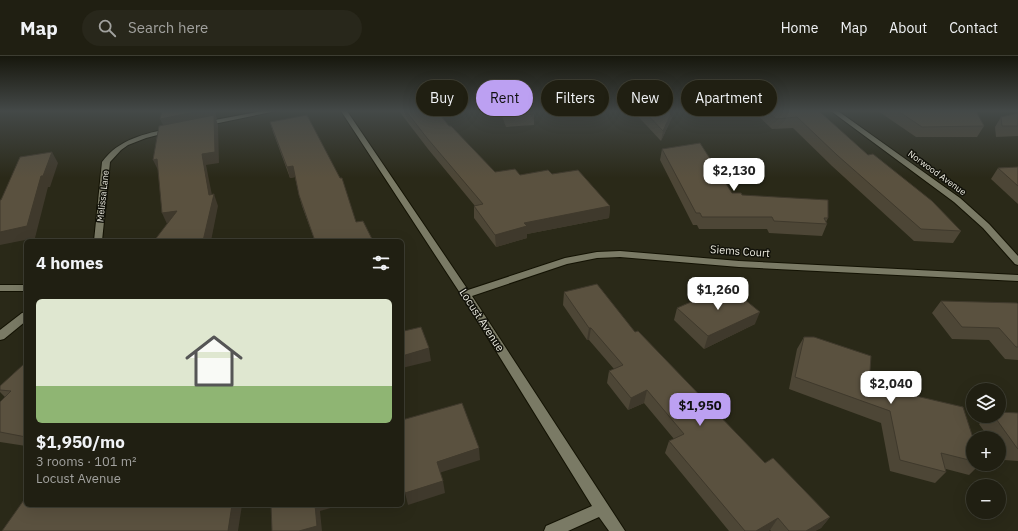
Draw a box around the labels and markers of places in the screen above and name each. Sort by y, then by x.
pin: $2,130 [701,158,767,192]
pin: $1,260 [685,277,751,311]
pin: $2,040 [858,371,924,405]
pin: $1,950 [667,393,733,427]

